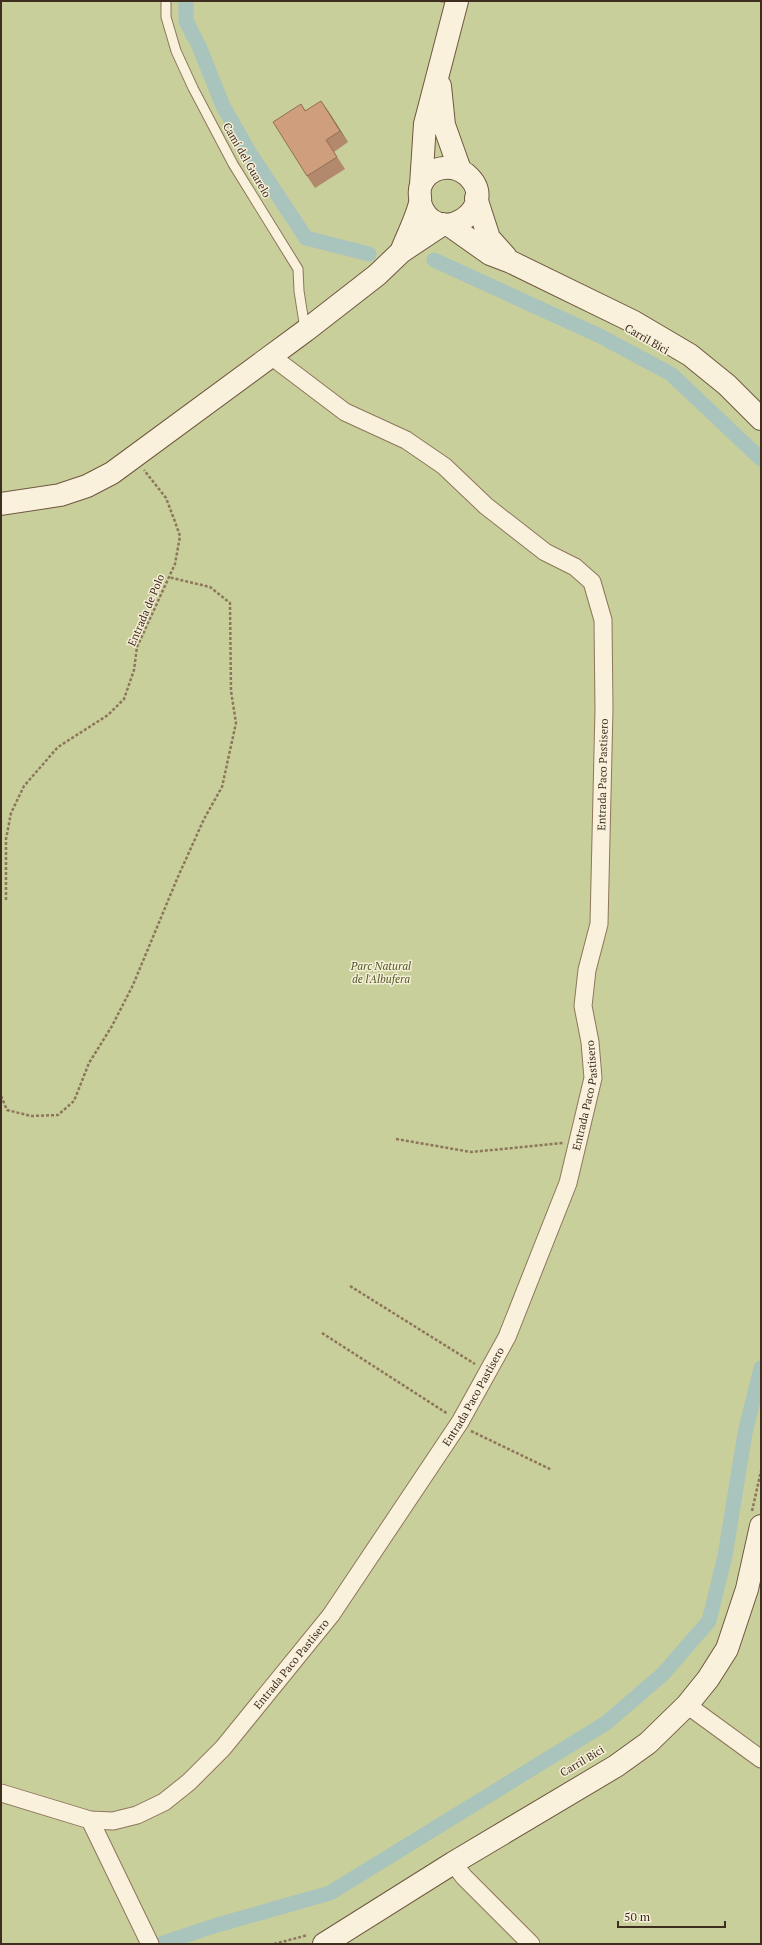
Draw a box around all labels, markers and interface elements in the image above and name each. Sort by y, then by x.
street label: Camí del Guarelo [220,120,274,200]
street label: Carril Bici [622,321,672,357]
street label: Entrada de Polo [124,572,168,648]
street label: Entrada Paco Pastisero [594,718,611,831]
park label: Parc Natural de l'Albufera [350,959,411,986]
street label: Entrada Paco Pastisero [569,1040,600,1152]
street label: Entrada Paco Pastisero [439,1345,507,1449]
street label: Entrada Paco Pastisero [250,1616,332,1712]
street label: Carril Bici [557,1742,607,1780]
scale bar [618,1903,725,1929]
text: 50 m [624,1909,651,1924]

